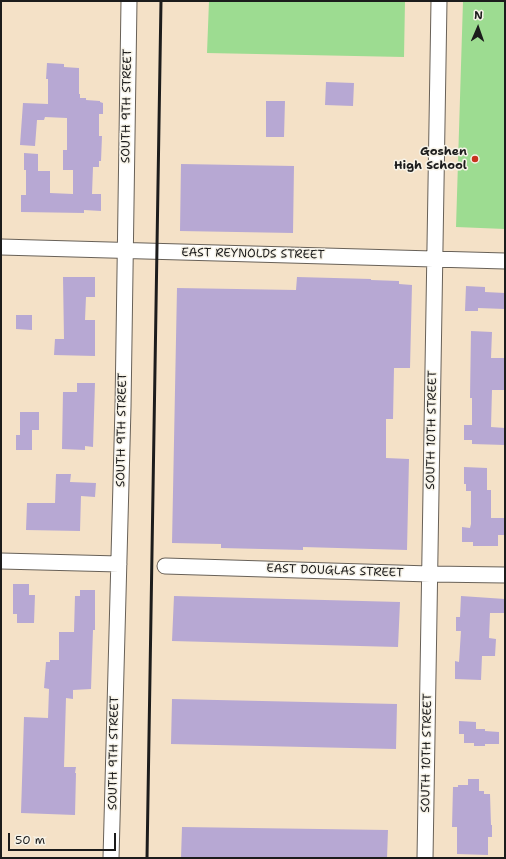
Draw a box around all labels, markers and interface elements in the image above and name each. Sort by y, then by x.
north arrow [458,8,498,48]
text: N [474,8,483,23]
street label: SOUTH 9TH STREET [119,49,135,163]
place label: Goshen High School [394,145,467,173]
marker: Goshen High School [470,154,480,164]
street label: EAST REYNOLDS STREET [181,246,325,262]
street label: SOUTH 10TH STREET [424,370,440,490]
street label: SOUTH 9TH STREET [114,373,130,487]
street label: EAST DOUGLAS STREET [266,561,404,581]
street label: SOUTH 10TH STREET [419,693,435,813]
street label: SOUTH 9TH STREET [106,696,122,810]
scale bar [10,825,118,851]
text: 50 m [15,832,45,848]

